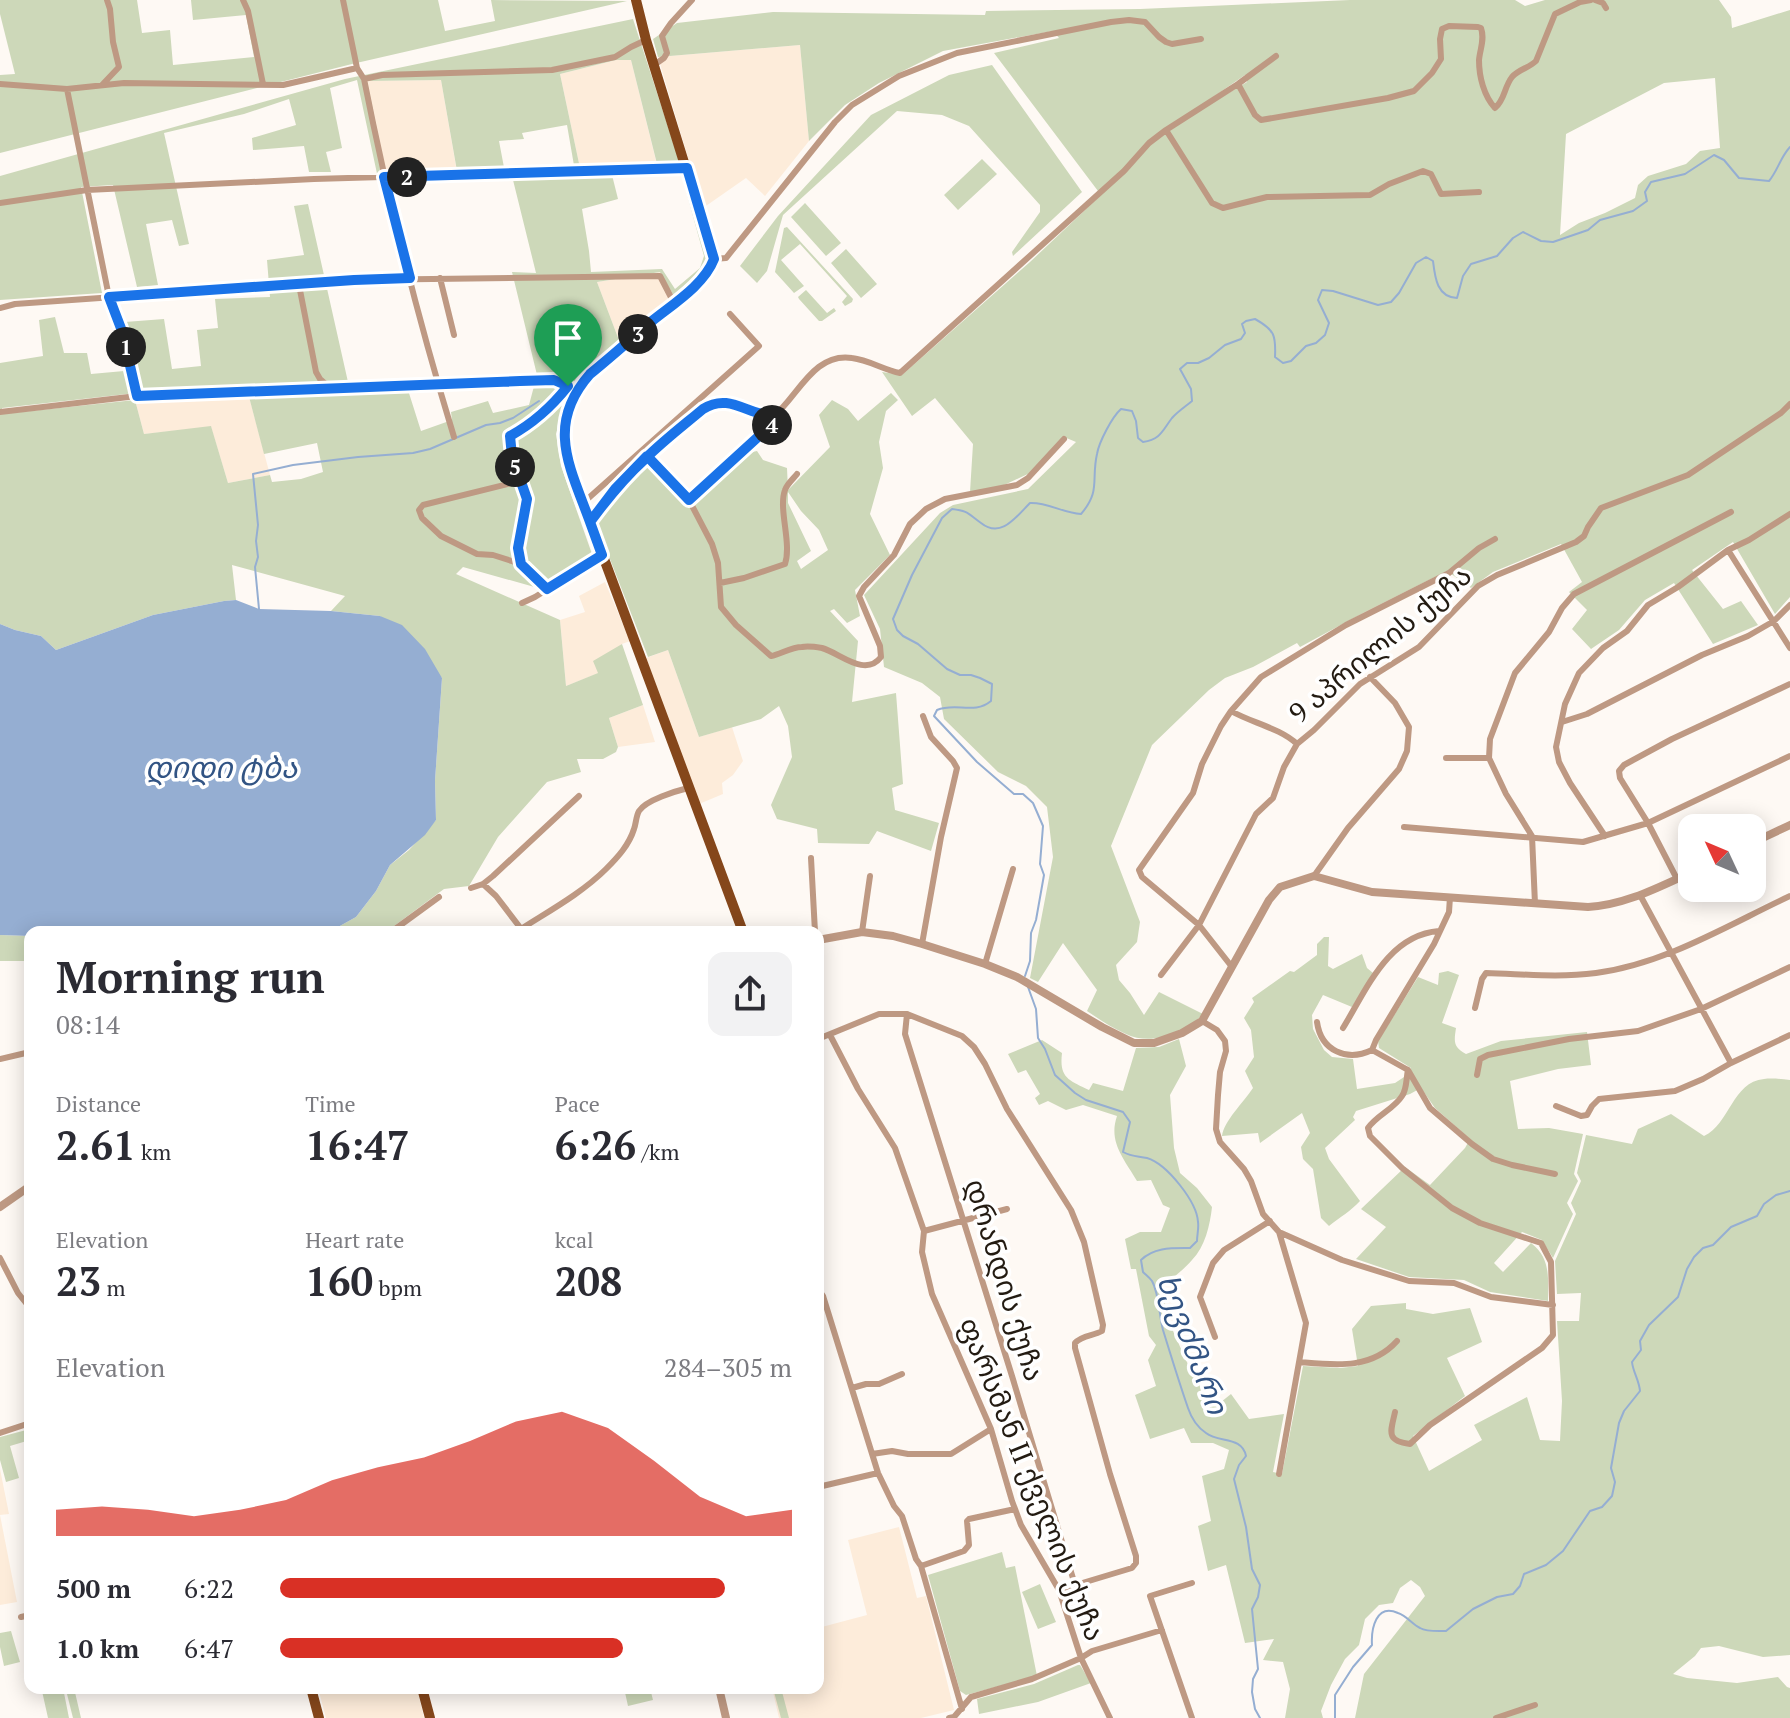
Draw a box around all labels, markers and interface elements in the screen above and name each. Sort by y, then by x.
pin: 2 [387,157,427,197]
text: 2 [401,162,413,191]
pin [534,304,602,386]
pin: 3 [618,314,658,354]
icon: arrive [546,316,590,360]
text: 3 [632,319,644,348]
pin: 1 [106,327,146,367]
text: 1 [120,332,132,361]
pin: 4 [752,405,792,445]
text: 4 [766,410,778,439]
pin: 5 [495,447,535,487]
text: 5 [509,452,521,481]
street label: 9 აპრილის ქუჩა [1281,556,1479,731]
water label: დიდი ტბა [145,747,298,787]
north arrow [1678,814,1766,902]
map controls [1678,814,1766,902]
text: Morning run [56,947,325,1006]
button: share [708,952,792,1036]
text: 08:14 [56,1007,120,1041]
text: Distance [56,1089,141,1118]
text: Time [305,1089,356,1118]
text: Pace [555,1089,600,1118]
text: 2.61 [56,1118,136,1171]
text: 16:47 [305,1118,409,1171]
text: 6:26 [555,1118,636,1171]
text: km [136,1137,171,1166]
text: /km [636,1137,679,1166]
street label: დრანდის ქუჩა [957,1174,1054,1385]
text: Elevation [56,1225,148,1254]
text: Heart rate [305,1225,404,1254]
text: kcal [555,1225,594,1254]
text: 23 [56,1254,101,1307]
text: 160 [305,1254,373,1307]
text: 208 [555,1254,622,1307]
water label: ხევძმარი [1148,1268,1239,1421]
text: m [101,1273,126,1302]
text: bpm [373,1273,422,1302]
street label: ფარსმან II ქველის ქუჩა [951,1312,1114,1646]
text: Elevation [56,1350,165,1384]
text: 284–305 m [664,1350,792,1384]
text: 500 m [56,1571,131,1605]
text: 6:22 [184,1571,234,1605]
text: 1.0 km [56,1631,139,1665]
text: 6:47 [184,1631,234,1665]

